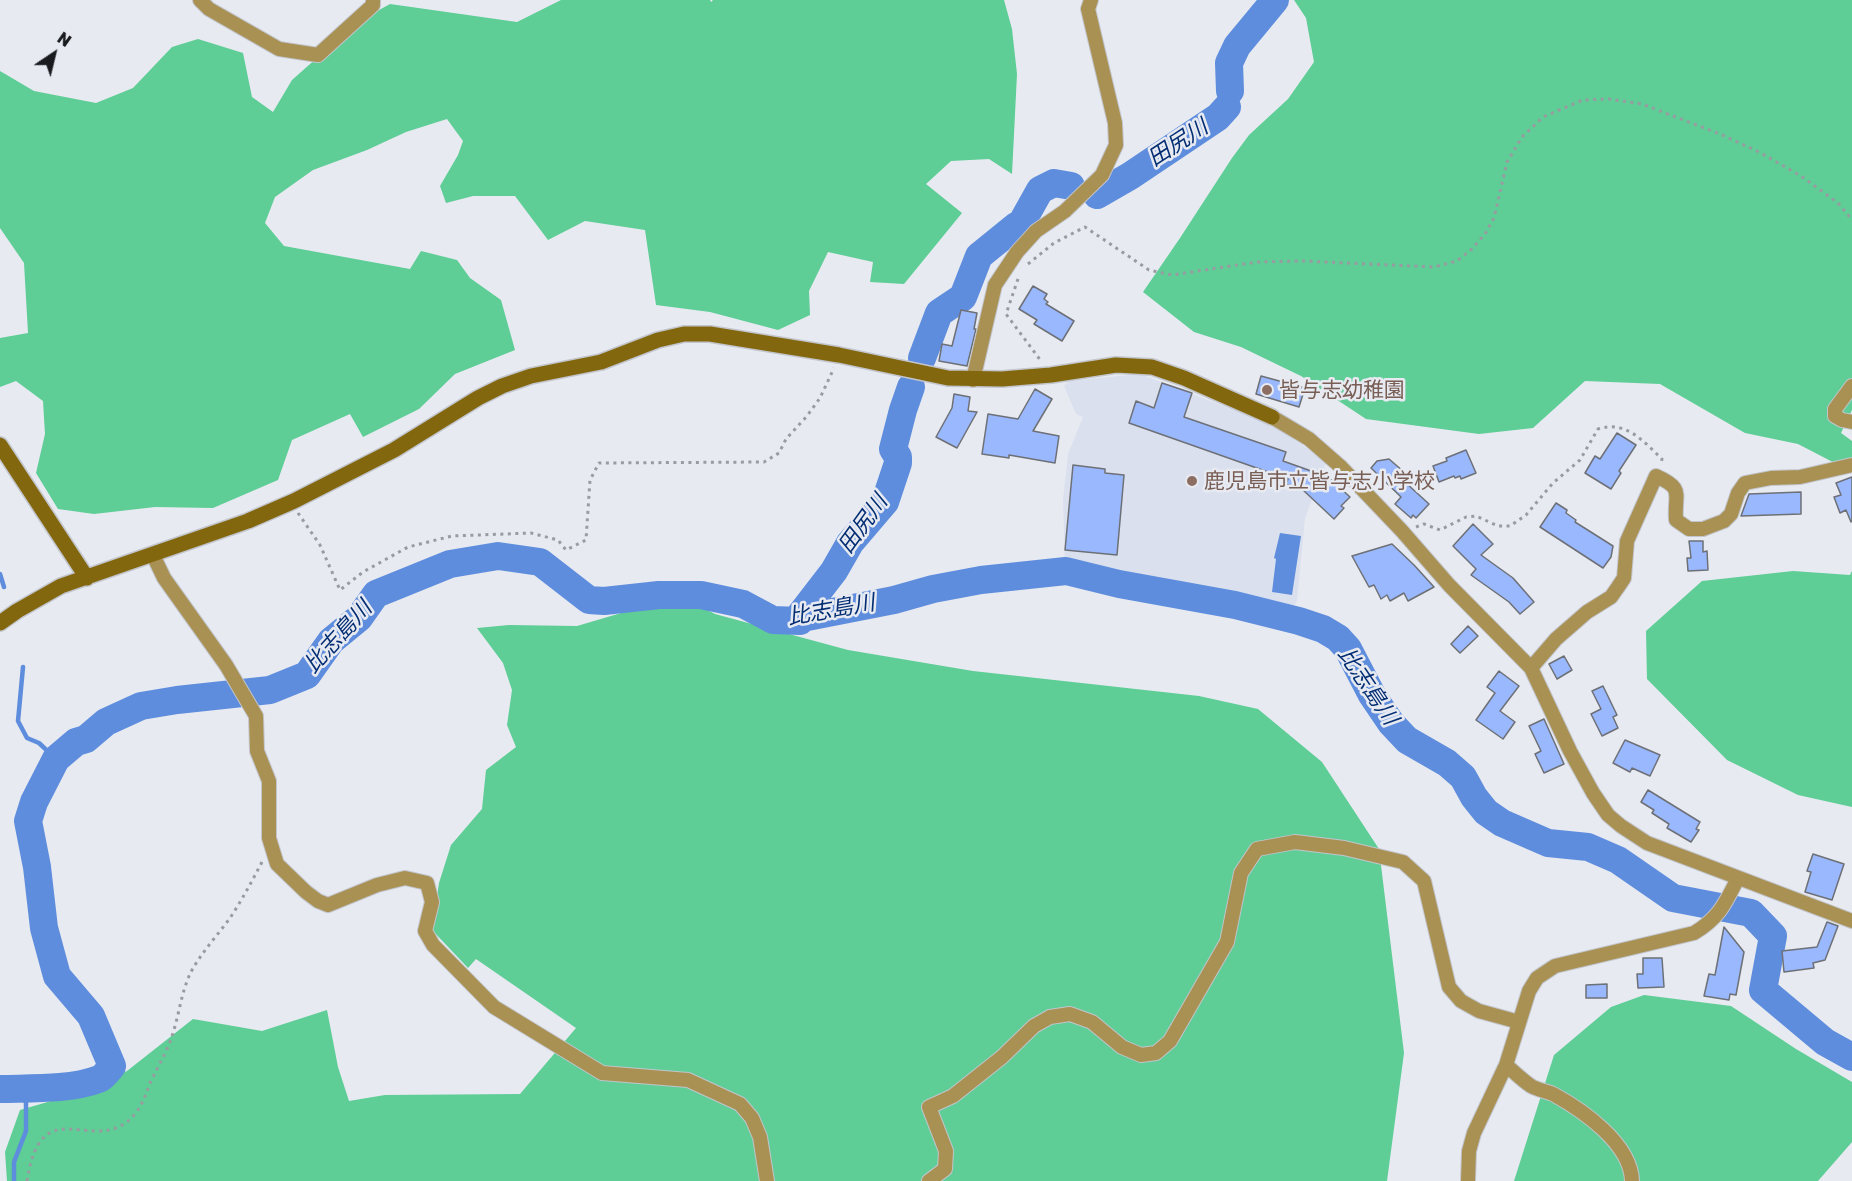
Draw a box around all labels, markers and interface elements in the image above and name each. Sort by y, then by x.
north arrow [24,24,84,84]
text: N [54,28,75,51]
water label: 田尻川 [1143,114,1213,172]
place label: 皆与志幼稚園 [1279,377,1405,403]
marker: 皆与志幼稚園 [1260,383,1274,397]
place label: 鹿児島市立皆与志小学校 [1204,468,1435,494]
marker: 鹿児島市立皆与志小学校 [1185,474,1199,488]
water label: 田尻川 [833,490,893,558]
water label: 比志島川 [785,589,877,631]
water label: 比志島川 [299,595,377,679]
water label: 比志島川 [1332,642,1404,730]

